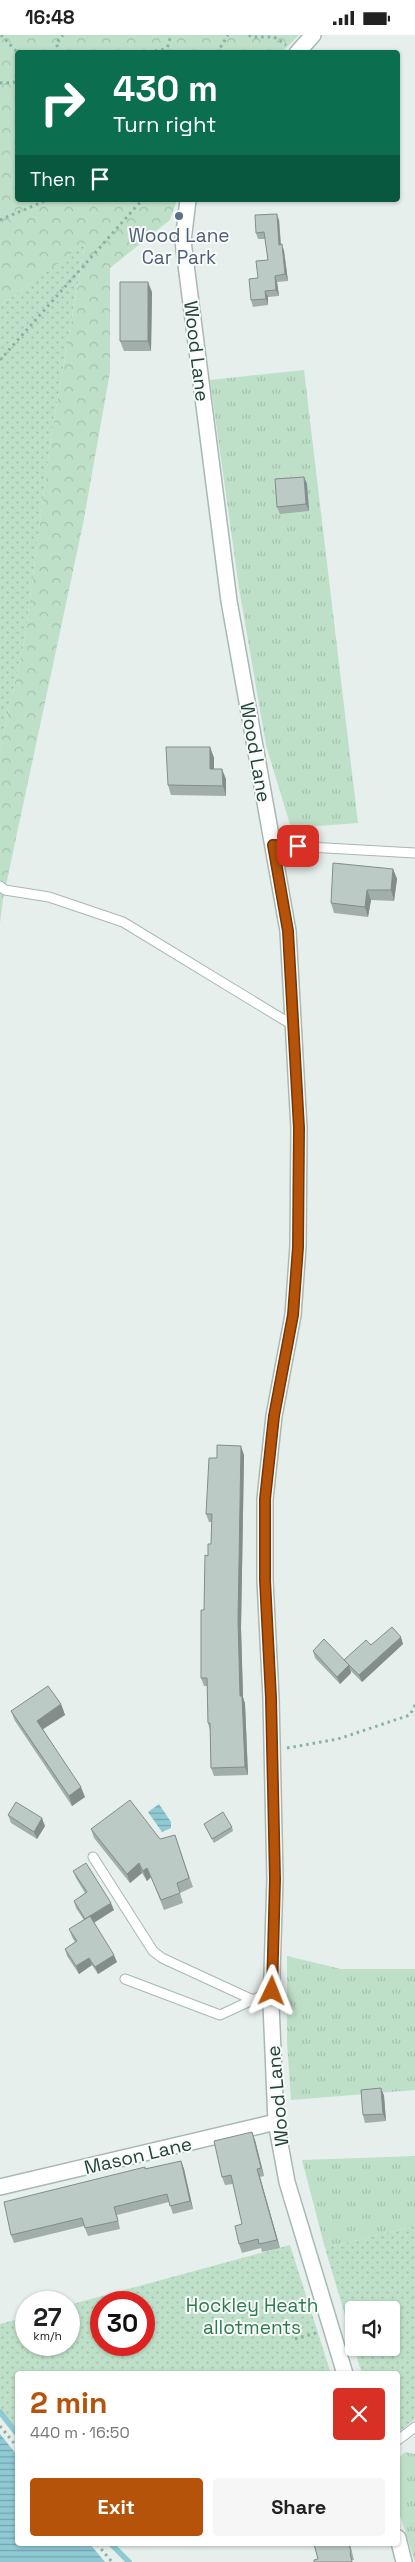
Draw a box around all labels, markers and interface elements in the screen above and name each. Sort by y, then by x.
text: 16:48 [25,5,74,30]
text: 430 m [113,67,218,111]
icon: right [30,70,95,135]
text: Turn right [113,110,216,138]
icon: arrive [86,165,114,193]
text: Then [30,167,76,192]
marker: Wood Lane Car Park [173,210,185,222]
place label: Wood Lane Car Park [128,223,230,270]
street label: Wood Lane [178,299,215,403]
street label: Wood Lane [234,700,277,804]
pin [277,825,319,867]
icon: arrive [284,832,312,860]
position arrow [245,1964,297,2016]
street label: Wood Lane [261,2044,294,2147]
street label: Mason Lane [82,2131,194,2180]
speed limit sign: 30 [90,2291,155,2356]
park label: Hockley Heath allotments [186,2293,318,2340]
text: 27 [33,2301,62,2333]
map controls [345,2301,400,2356]
button: sound [345,2301,400,2356]
text: km/h [33,2328,62,2344]
text: 2 min [30,2383,108,2422]
button: close [333,2388,385,2440]
text: 440 m · 16:50 [30,2422,130,2443]
button: Exit [30,2478,203,2536]
button: Share [213,2478,385,2536]

